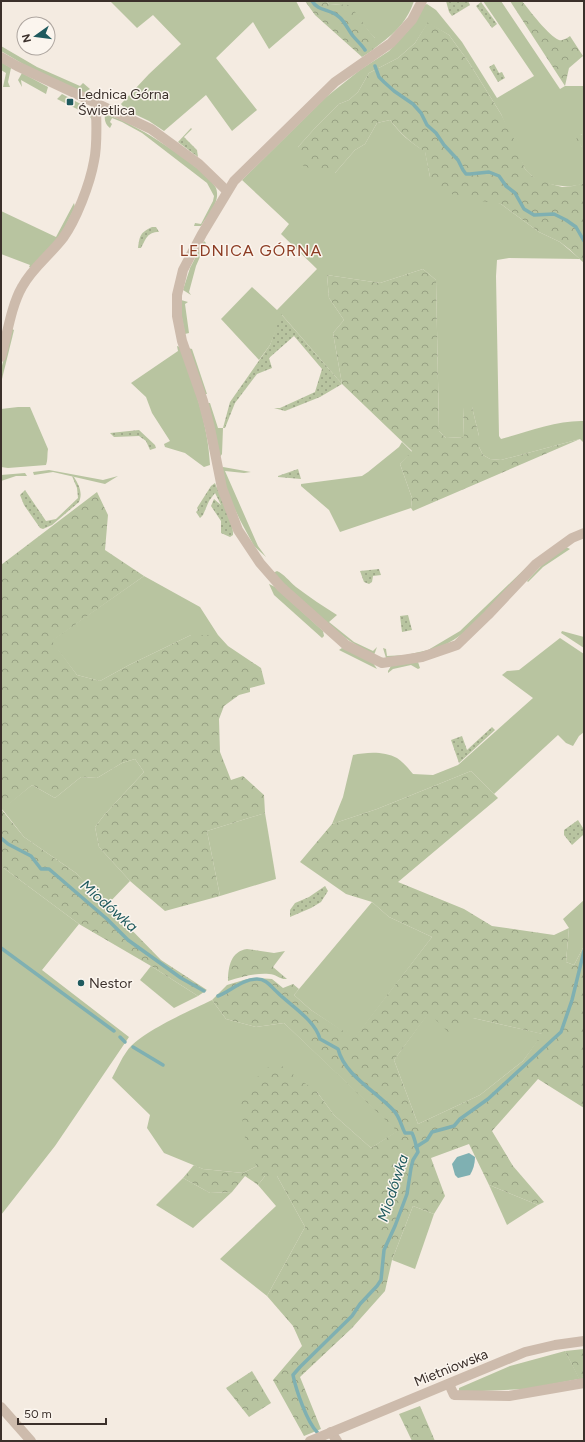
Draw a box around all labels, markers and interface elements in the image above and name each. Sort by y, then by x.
north arrow [16,16,56,56]
text: N [19,33,34,44]
place label: Lednica Górna Świetlica [78,86,169,119]
marker: Lednica Górna Świetlica [65,97,75,107]
district label: LEDNICA GÓRNA [180,241,322,260]
water label: Miodówka [77,876,141,936]
place label: Nestor [89,975,132,992]
marker: Nestor [76,978,86,988]
water label: Miodówka [374,1152,412,1224]
street label: Mietniowska [412,1345,490,1391]
scale bar [18,1400,106,1426]
text: 50 m [24,1407,52,1421]

